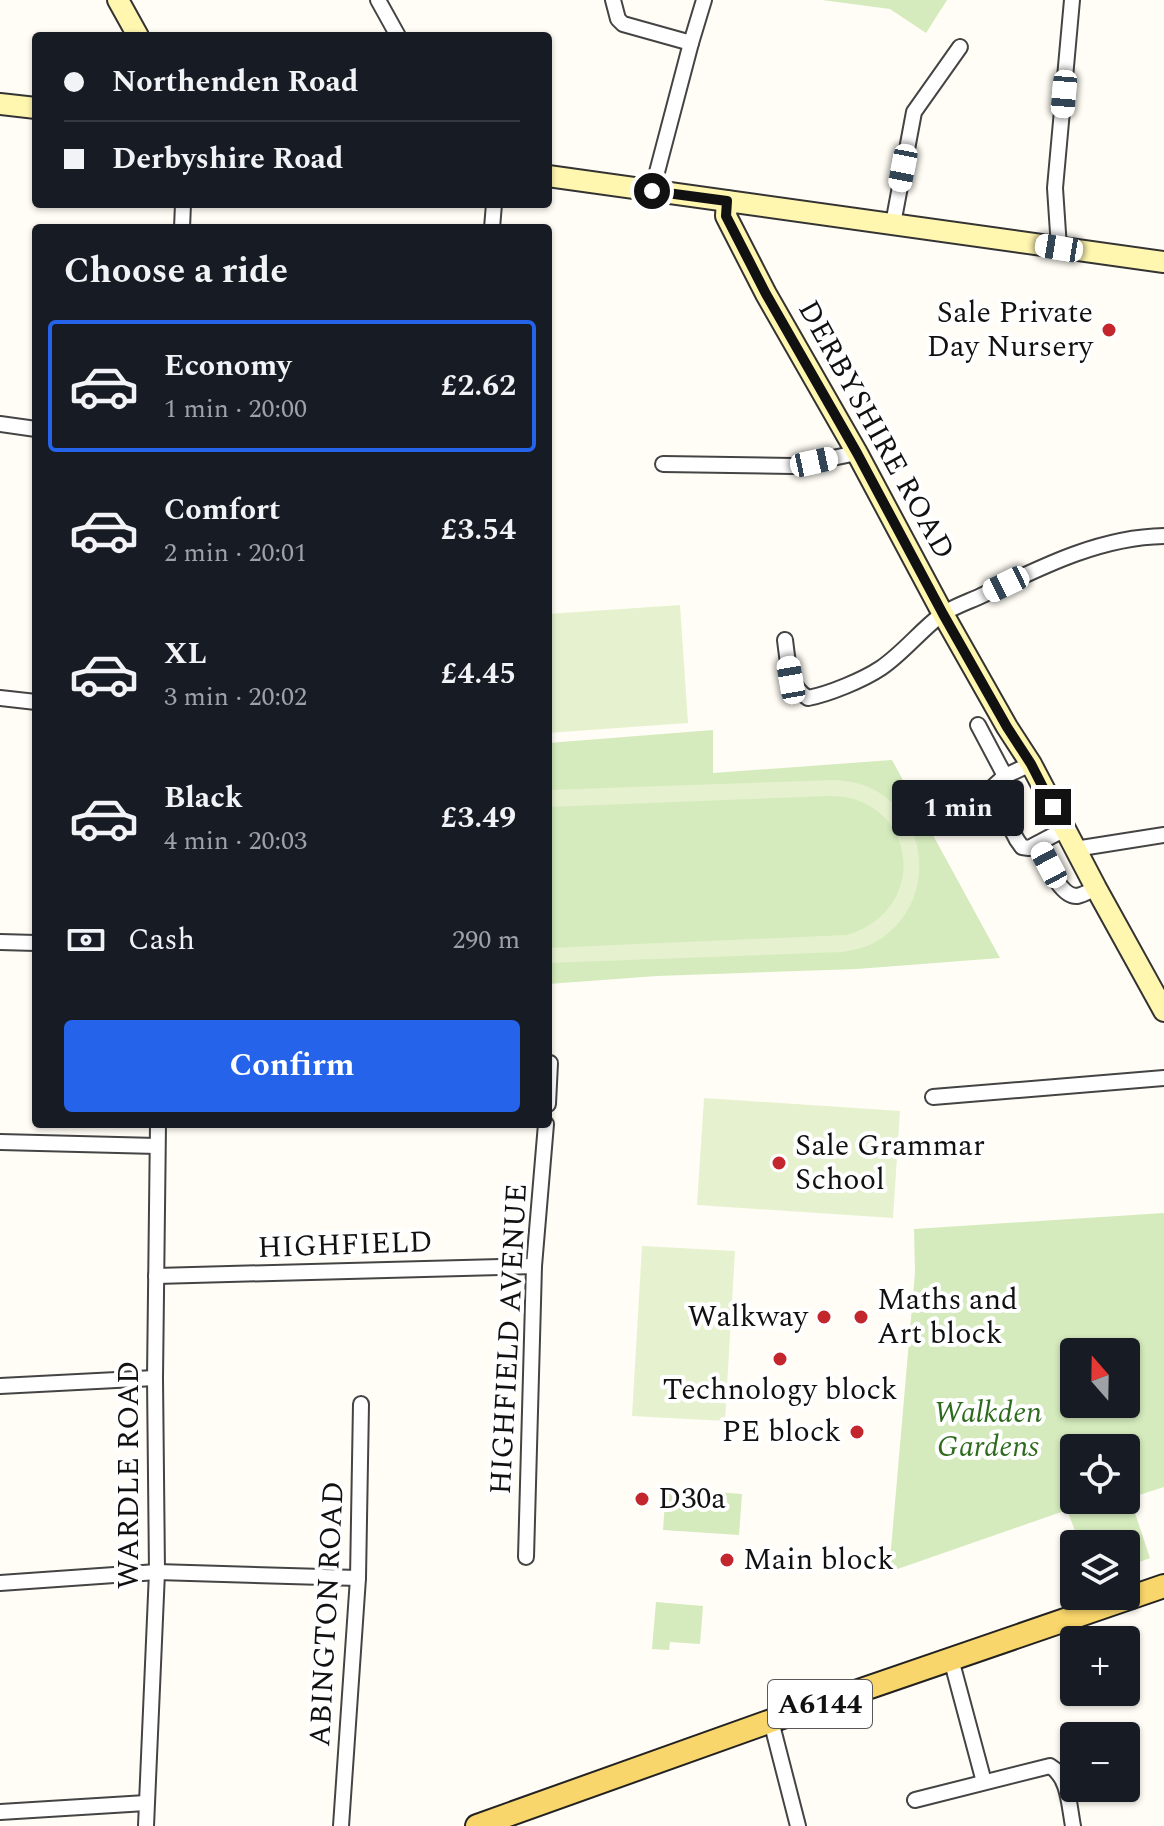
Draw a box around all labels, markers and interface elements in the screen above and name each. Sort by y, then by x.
text: Northenden Road [112,59,358,105]
car [1050,69,1078,119]
text: Derbyshire Road [112,136,344,182]
car [887,142,919,194]
route start [634,173,670,209]
car [1033,232,1085,264]
text: Choose a ride [64,244,288,299]
place label: Sale Private Day Nursery [927,290,1095,370]
street label: DERBYSHIRE ROAD [785,292,967,568]
marker: Sale Private Day Nursery [1100,321,1118,339]
text: Economy [164,343,291,389]
icon: car [68,350,140,422]
text: £2.62 [441,363,516,409]
text: 1 min · 20:00 [164,389,307,429]
car [788,445,840,479]
text: Comfort [164,487,280,533]
icon: car [68,494,140,566]
text: £3.54 [441,507,516,553]
text: 2 min · 20:01 [164,533,307,573]
car [979,563,1033,605]
text: XL [164,631,207,677]
icon: car [68,638,140,710]
text: £4.45 [441,651,516,697]
car [775,654,807,706]
text: 3 min · 20:02 [164,677,307,717]
text: Black [164,775,243,821]
callout: 1 min [893,779,1025,835]
icon: car [68,782,140,854]
text: 1 min [923,788,993,828]
route end [1035,789,1071,825]
text: £3.49 [441,795,516,841]
text: 4 min · 20:03 [164,821,307,861]
car [1027,838,1071,892]
text: Cash [128,917,195,963]
icon: cash [64,918,108,962]
text: 290 m [452,920,520,960]
button: Confirm [64,1020,520,1112]
place label: Sale Grammar School [795,1123,985,1203]
marker: Sale Grammar School [770,1154,788,1172]
street label: HIGHFIELD AVENUE [478,1182,540,1496]
street label: HIGHFIELD [257,1219,433,1271]
place label: Maths and Art block [877,1277,1018,1357]
place label: Walkway [688,1294,810,1340]
marker: Walkway [815,1308,833,1326]
marker: Maths and Art block [852,1308,870,1326]
north arrow [1060,1338,1140,1418]
map controls [1060,1338,1140,1802]
marker: Technology block [771,1350,789,1368]
street label: WARDLE ROAD [106,1361,152,1589]
place label: Technology block [662,1367,898,1413]
park label: Walkden Gardens [934,1390,1042,1470]
place label: PE block [722,1409,841,1455]
marker: PE block [848,1423,866,1441]
button: locate [1060,1434,1140,1514]
place label: D30a [658,1476,726,1522]
street label: ABINGTON ROAD [297,1480,357,1748]
marker: D30a [633,1490,651,1508]
button: layers [1060,1530,1140,1610]
place label: Main block [743,1537,894,1583]
marker: Main block [718,1551,736,1569]
button: + [1060,1626,1140,1706]
road number: A6144 [768,1680,872,1728]
button: − [1060,1722,1140,1802]

